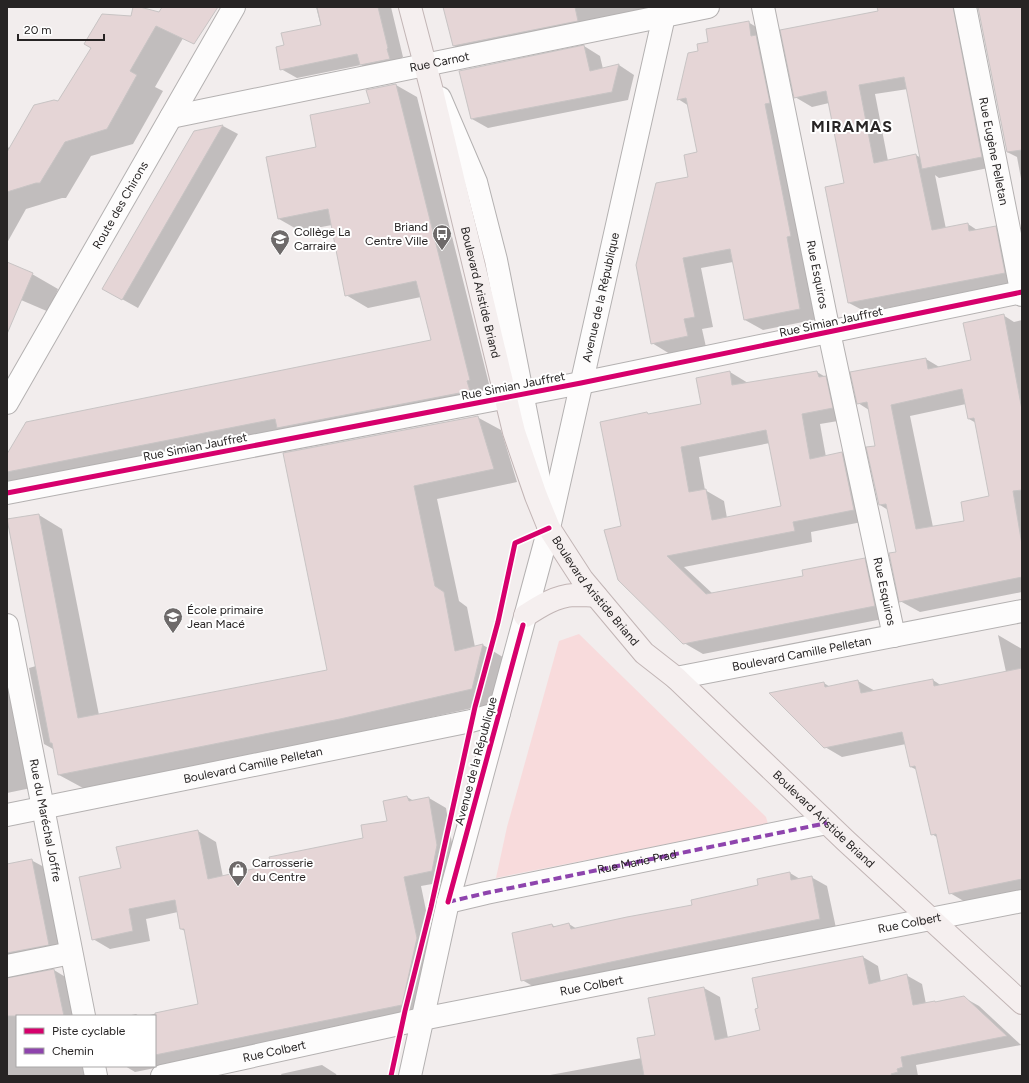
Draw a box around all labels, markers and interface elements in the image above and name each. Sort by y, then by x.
scale bar [18,16,104,42]
text: 20 m [24,23,52,37]
street label: Rue Carnot [408,49,471,75]
street label: Rue Eugène Pelletan [976,96,1011,207]
district label: MIRAMAS [811,117,893,136]
street label: Route des Chirons [90,158,151,252]
place label: Briand Centre Ville [365,220,428,248]
bus stop icon: Briand Centre Ville [431,223,453,251]
place label: Collège La Carraire [294,225,350,253]
street label: Boulevard Aristide Briand [458,225,503,360]
school or university icon: Collège La Carraire [269,228,291,256]
street label: Avenue de la République [579,231,622,363]
street label: Rue Esquiros [804,239,831,310]
street label: Rue Simian Jauffret [778,304,885,340]
street label: Rue Simian Jauffret [460,369,567,403]
street label: Rue Simian Jauffret [142,430,249,464]
street label: Boulevard Aristide Briand [549,533,642,649]
street label: Rue Esquiros [870,556,899,627]
place label: École primaire Jean Macé [187,603,264,631]
school or university icon: École primaire Jean Macé [162,606,184,634]
street label: Boulevard Camille Pelletan [731,633,873,674]
street label: Avenue de la République [452,695,500,827]
street label: Boulevard Camille Pelletan [182,744,324,786]
street label: Rue du Maréchal Joffre [27,758,64,883]
street label: Boulevard Aristide Briand [770,768,877,871]
street label: Rue Marie Prad [596,847,678,877]
place label: Carrosserie du Centre [252,856,313,884]
shop icon: Carrosserie du Centre [227,859,249,887]
street label: Rue Colbert [877,910,943,936]
street label: Rue Colbert [559,972,625,999]
legend [16,1015,156,1067]
text: Piste cyclable [52,1024,126,1038]
street label: Rue Colbert [241,1038,308,1065]
text: Chemin [52,1044,94,1058]

